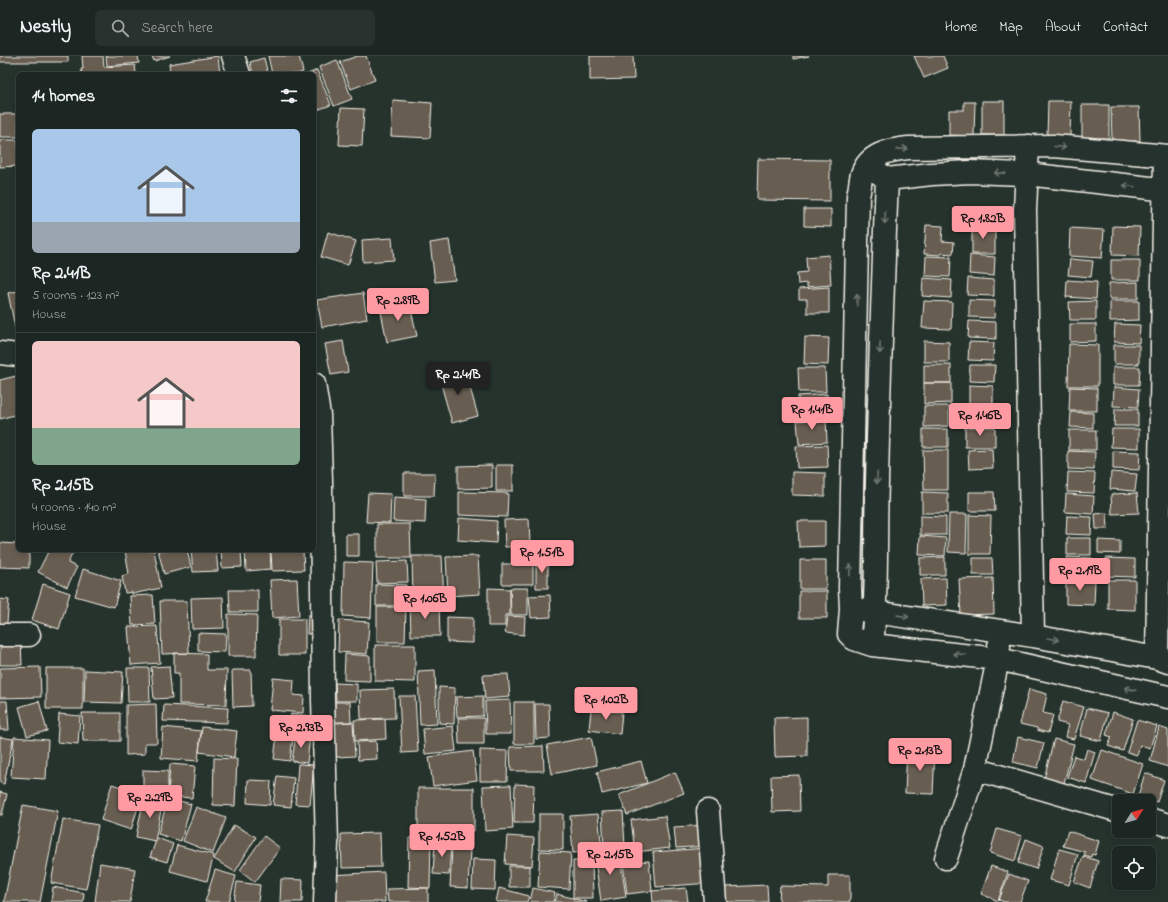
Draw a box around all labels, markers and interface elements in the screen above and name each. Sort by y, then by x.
search box [95,10,375,46]
text: Nestly [20,14,71,41]
icon: search [109,17,131,39]
text: Search here [141,17,213,39]
text: Home [945,17,977,38]
text: Map [999,17,1023,38]
text: About [1045,17,1081,38]
text: Contact [1103,17,1148,38]
text: 14 homes [32,84,95,109]
icon: filters [278,85,300,107]
one-way arrow [1053,143,1066,150]
one-way arrow [895,145,908,152]
icon: home [130,155,202,227]
one-way arrow [994,169,1007,177]
one-way arrow [1123,182,1136,189]
pin: Rp 1.82B [942,206,1024,240]
text: Rp 1.82B [961,209,1005,228]
one-way arrow [882,211,889,224]
text: Rp 2.41B [32,261,91,286]
text: 5 rooms · 123 m² [32,286,119,305]
pin: Rp 2.89B [357,288,439,322]
text: Rp 2.89B [376,291,420,310]
one-way arrow [853,294,861,307]
text: House [32,305,66,324]
one-way arrow [876,341,884,354]
pin: Rp 2.41B [417,362,499,396]
text: Rp 2.41B [436,365,480,384]
icon: home [130,367,202,439]
pin: Rp 1.41B [771,397,853,431]
text: Rp 1.41B [791,400,833,419]
pin: Rp 1.46B [939,403,1021,437]
text: Rp 1.46B [958,406,1002,425]
one-way arrow [873,471,881,484]
text: Rp 2.15B [32,473,93,498]
text: 4 rooms · 140 m² [32,498,116,517]
text: House [32,517,66,536]
pin: Rp 1.51B [501,540,583,574]
text: Rp 1.51B [520,543,564,562]
pin: Rp 2.19B [1039,558,1121,592]
text: Rp 2.19B [1058,561,1102,580]
one-way arrow [847,564,854,577]
pin: Rp 1.06B [384,586,466,620]
text: Rp 1.06B [403,589,447,608]
one-way arrow [896,612,909,620]
one-way arrow [1046,636,1059,644]
one-way arrow [953,651,966,658]
one-way arrow [1124,684,1137,692]
pin: Rp 1.02B [565,687,647,721]
text: Rp 1.02B [583,690,629,709]
pin: Rp 2.93B [260,715,342,749]
text: Rp 2.93B [279,718,323,737]
pin: Rp 2.13B [879,738,961,772]
text: Rp 2.13B [898,741,942,760]
pin: Rp 2.29B [109,785,191,819]
text: Rp 2.29B [127,788,173,807]
north arrow [1112,794,1156,838]
map controls [1112,794,1156,890]
pin: Rp 1.52B [401,824,483,858]
text: Rp 1.52B [419,827,465,846]
pin: Rp 2.15B [569,842,651,876]
text: Rp 2.15B [587,845,633,864]
button: locate [1112,846,1156,890]

